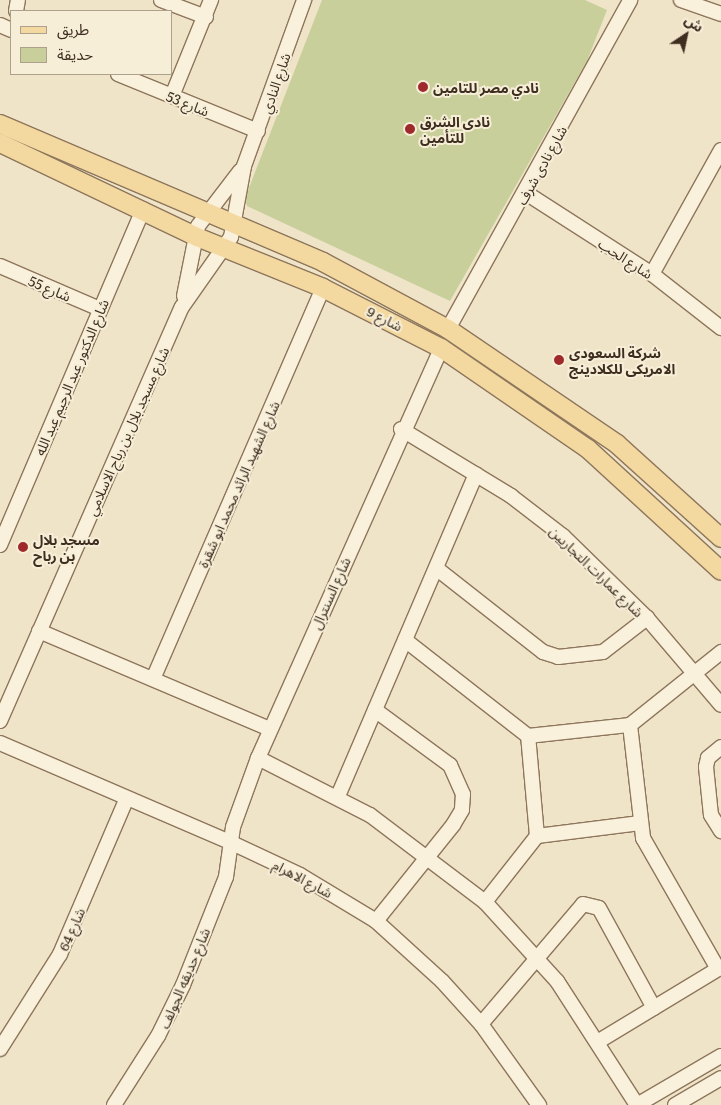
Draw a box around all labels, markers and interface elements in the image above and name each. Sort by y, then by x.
text: ش [681,9,708,36]
legend [10,10,172,75]
north arrow [661,10,711,60]
text: طريق [57,17,89,40]
text: حديقة [57,42,93,65]
street label: شارع النادي [257,50,293,116]
place label: نادي مصر للتامين [433,79,539,95]
marker: نادي مصر للتامين [417,81,429,93]
street label: شارع 53 [164,87,212,119]
place label: نادى الشرق للتأمين [420,113,490,146]
street label: شارع نادى شرف [512,122,570,208]
marker: نادى الشرق للتأمين [404,123,416,135]
street label: شارع الحب [596,234,656,282]
street label: شارع 55 [26,272,74,304]
street label: شارع الدكتور عبد الرحيم عبد الله [30,296,112,458]
street label: شارع 9 [365,302,405,334]
street label: شارع مسجد بلال بن رباح الاسلامي [82,344,172,518]
place label: شركة السعودى الامريكى للكلادينج [569,344,675,377]
marker: شركة السعودى الامريكى للكلادينج [553,354,565,366]
street label: شارع الشهيد الرائد محمد ابو شقرة [194,398,282,570]
street label: شارع عمارات التجاريين [547,522,647,620]
place label: مسجد بلال بن رباح [33,531,100,564]
marker: مسجد بلال بن رباح [17,541,29,553]
street label: شارع السنترال [307,554,353,632]
street label: شارع الاهرام [270,855,336,901]
street label: شارع 64 [54,905,88,953]
street label: شارع حديقه الجولف [155,925,213,1031]

